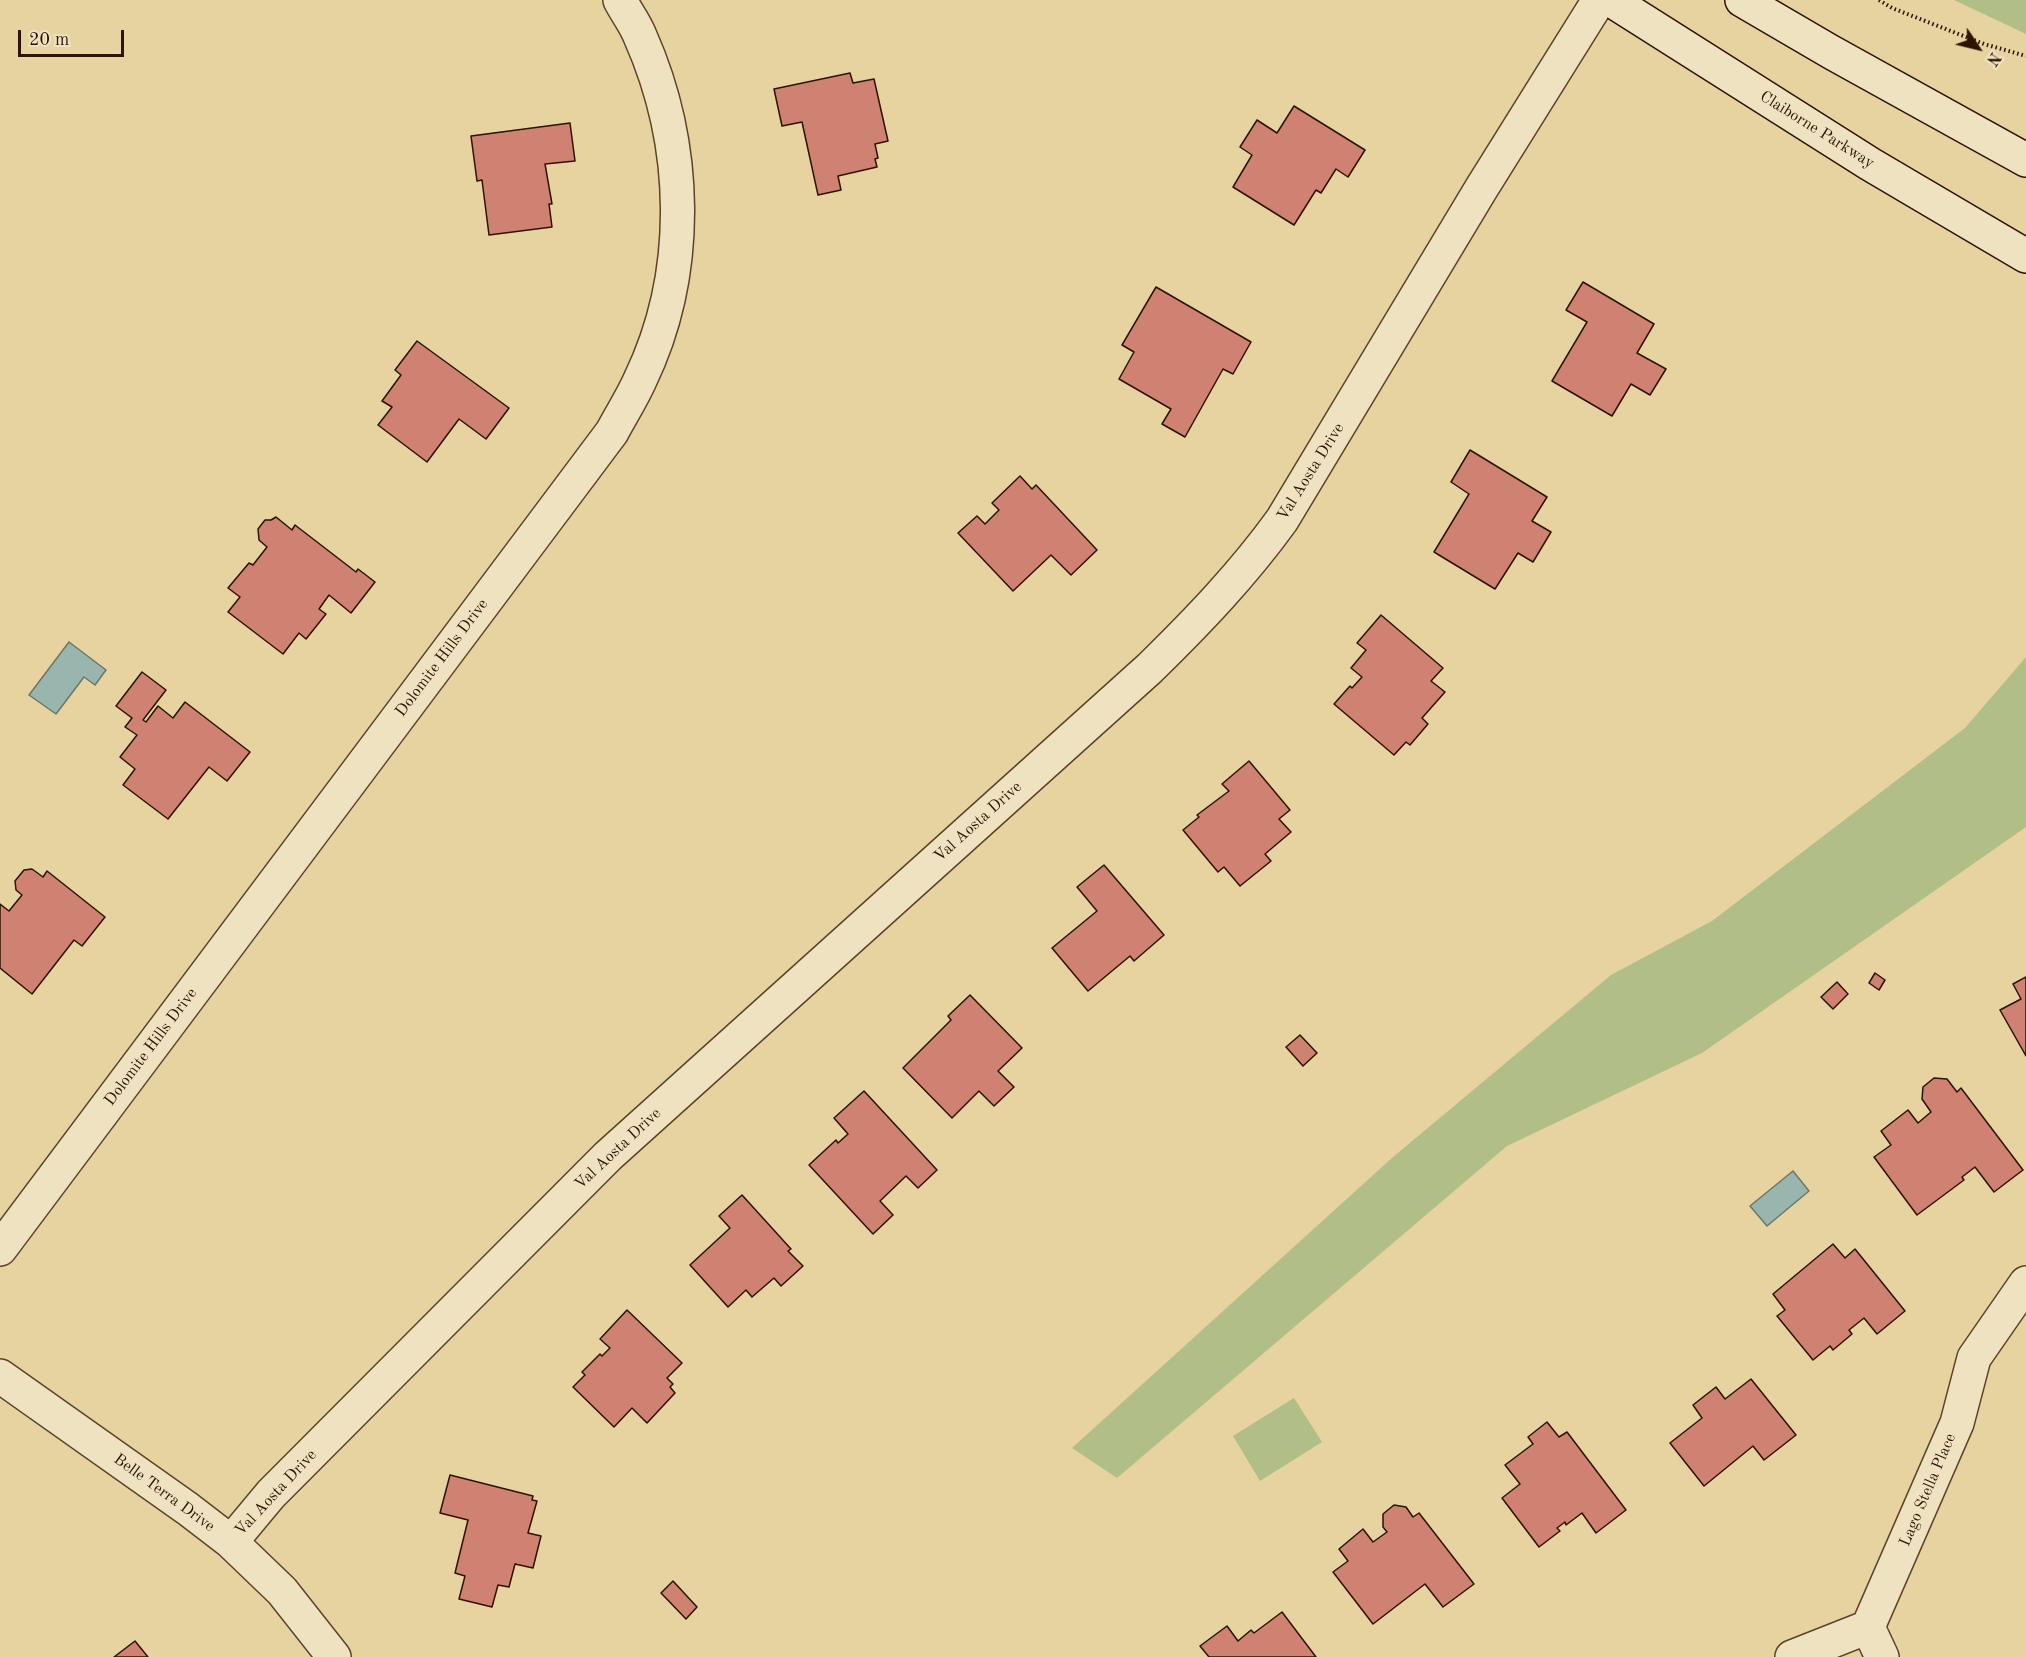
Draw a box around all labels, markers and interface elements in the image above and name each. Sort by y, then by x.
scale bar [21,18,128,56]
north arrow [1948,18,2008,78]
text: 20 m [29,31,69,49]
text: N [1983,49,2003,68]
street label: Claiborne Parkway [1756,87,1878,173]
street label: Val Aosta Drive [1273,420,1349,524]
street label: Dolomite Hills Drive [391,595,493,721]
street label: Val Aosta Drive [930,778,1026,866]
street label: Dolomite Hills Drive [100,984,202,1110]
street label: Val Aosta Drive [571,1104,665,1194]
street label: Lago Stella Place [1896,1431,1960,1549]
street label: Val Aosta Drive [231,1446,321,1540]
street label: Belle Terra Drive [110,1450,218,1536]

